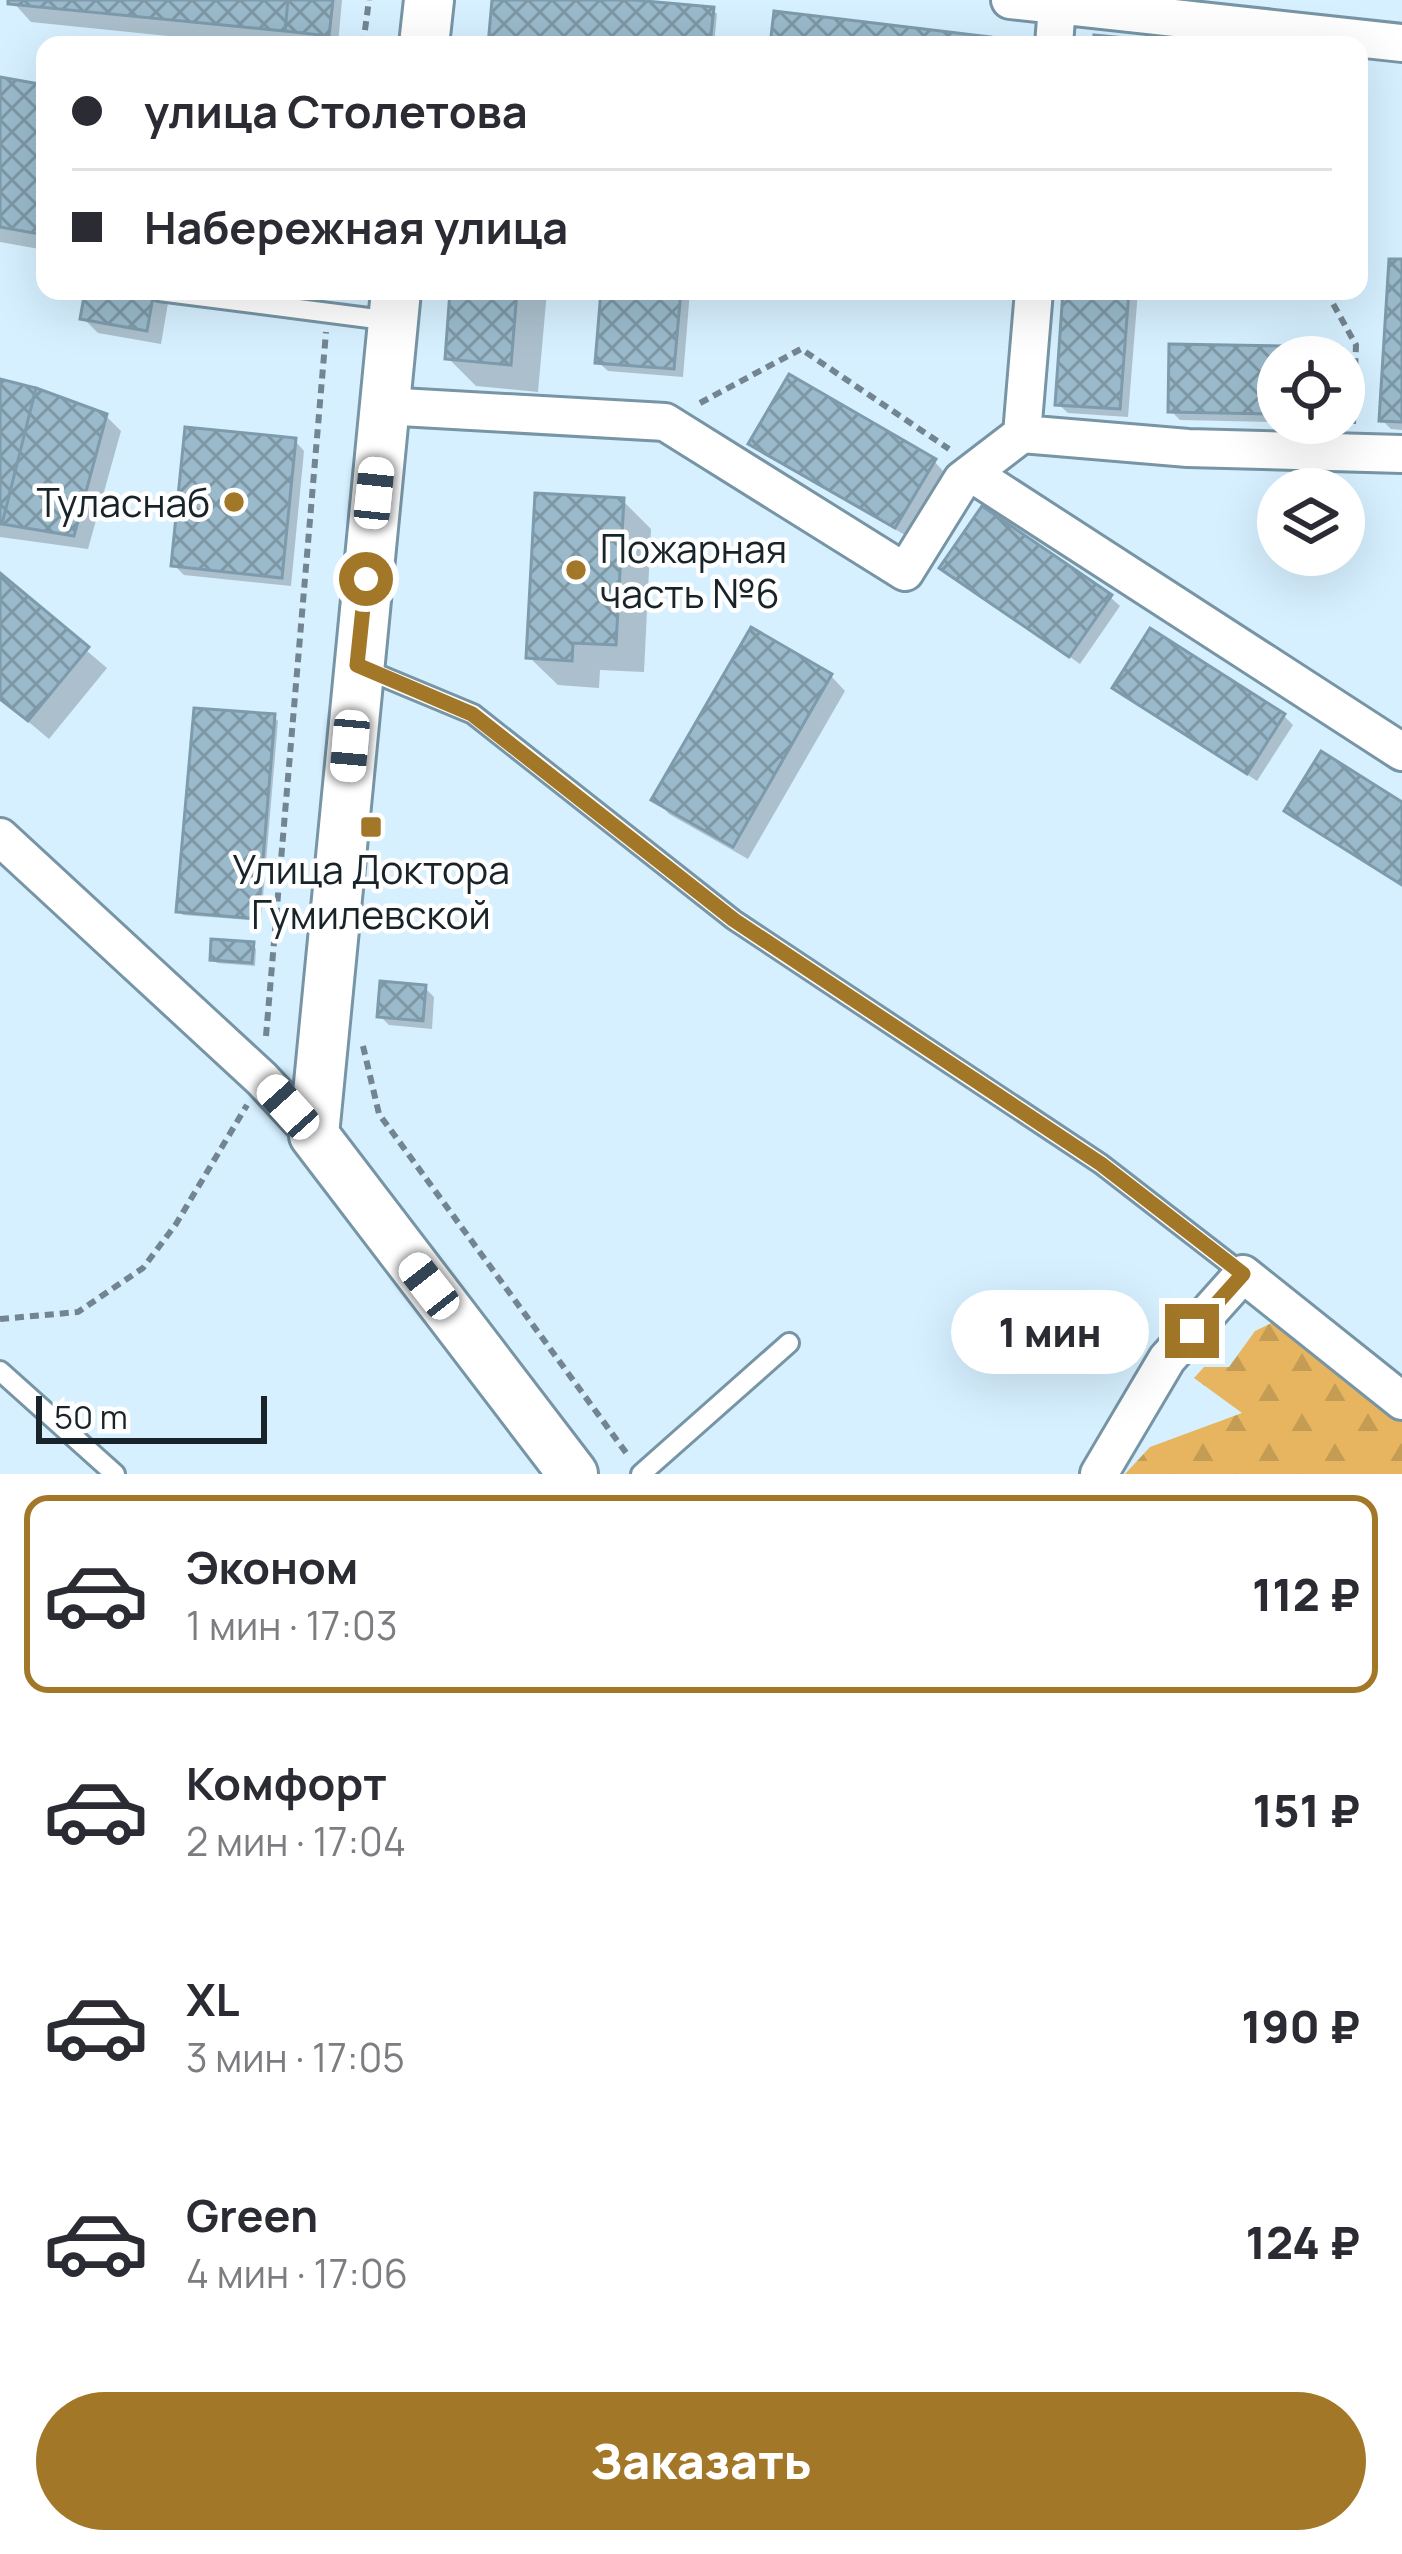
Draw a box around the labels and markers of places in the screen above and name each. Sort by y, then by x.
place label: Туласнаб [37,475,210,529]
marker: Туласнаб [221,489,247,515]
place label: Пожарная часть №6 [600,521,787,620]
marker: Пожарная часть №6 [563,557,589,583]
marker: Улица Доктора Гумилевской [358,814,384,840]
place label: Улица Доктора Гумилевской [232,842,510,941]

